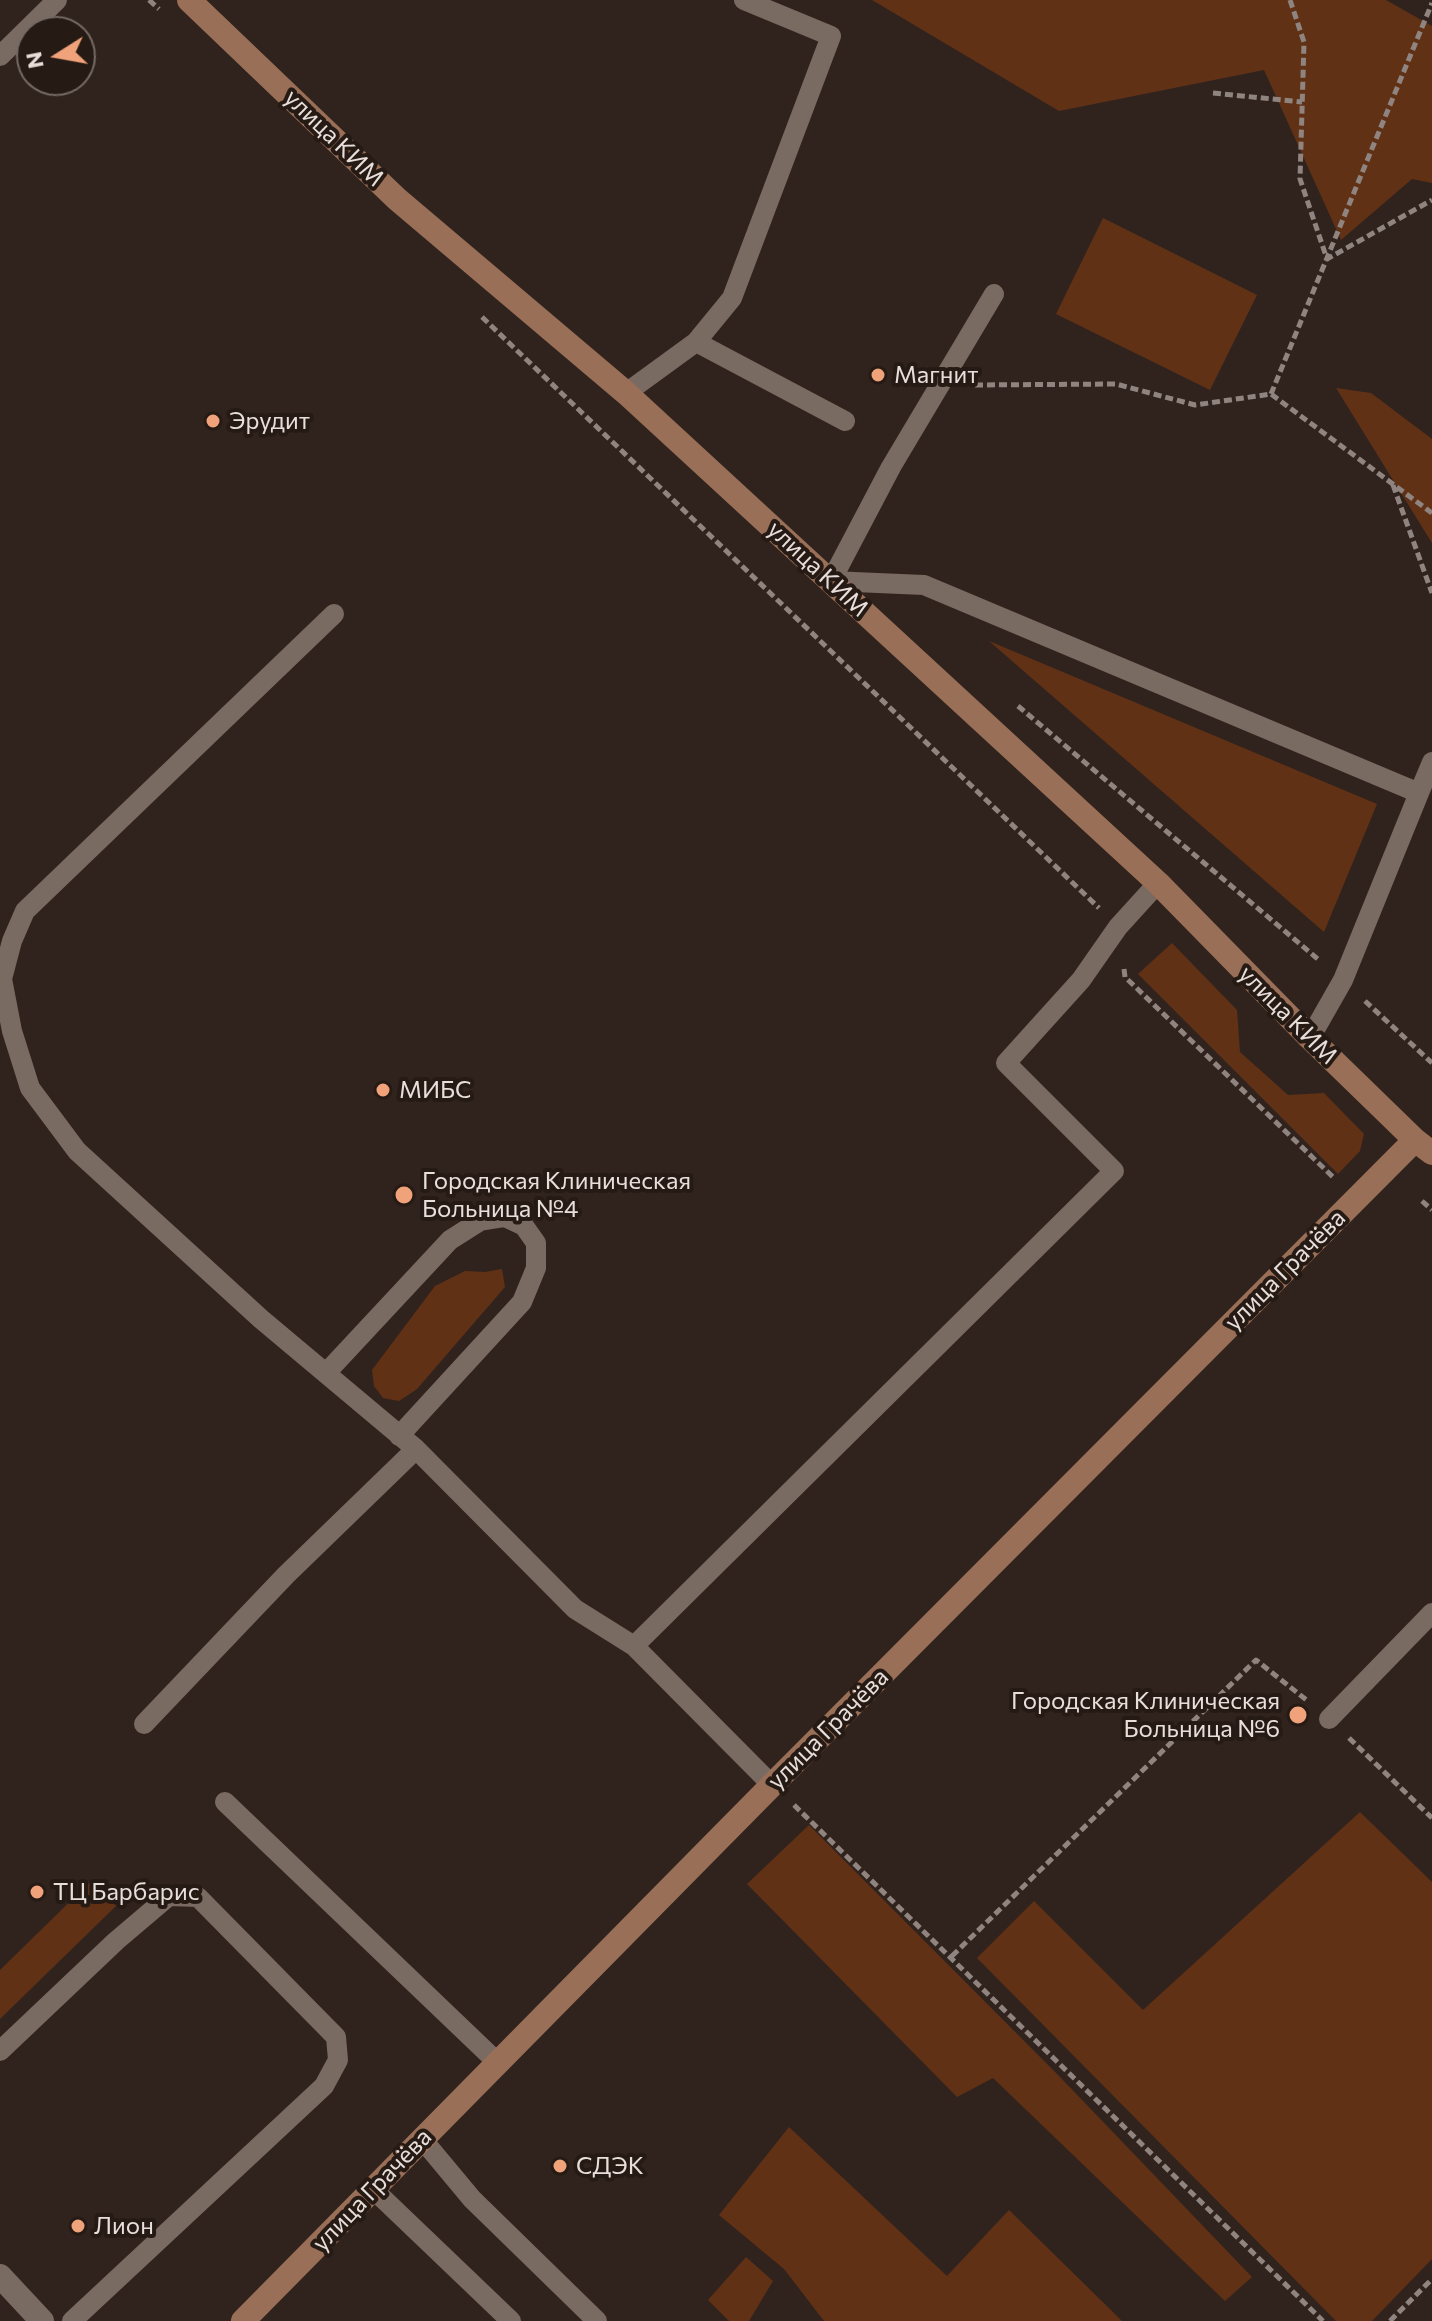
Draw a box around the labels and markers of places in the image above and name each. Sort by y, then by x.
place label: Магнит [894,361,978,389]
marker: Магнит [869,366,887,384]
place label: Эрудит [229,407,310,435]
marker: Эрудит [204,412,222,430]
place label: МИБС [399,1076,472,1104]
marker: МИБС [374,1081,392,1099]
place label: Городская Клиническая Больница №4 [422,1167,691,1223]
marker: Городская Клиническая Больница №4 [393,1184,415,1206]
place label: Городская Клиническая Больница №6 [1011,1687,1280,1743]
marker: Городская Клиническая Больница №6 [1287,1704,1309,1726]
place label: ТЦ Барбарис [53,1878,200,1906]
marker: ТЦ Барбарис [28,1883,46,1901]
place label: СДЭК [576,2152,644,2180]
marker: СДЭК [551,2157,569,2175]
place label: Лион [94,2212,154,2240]
marker: Лион [69,2217,87,2235]

